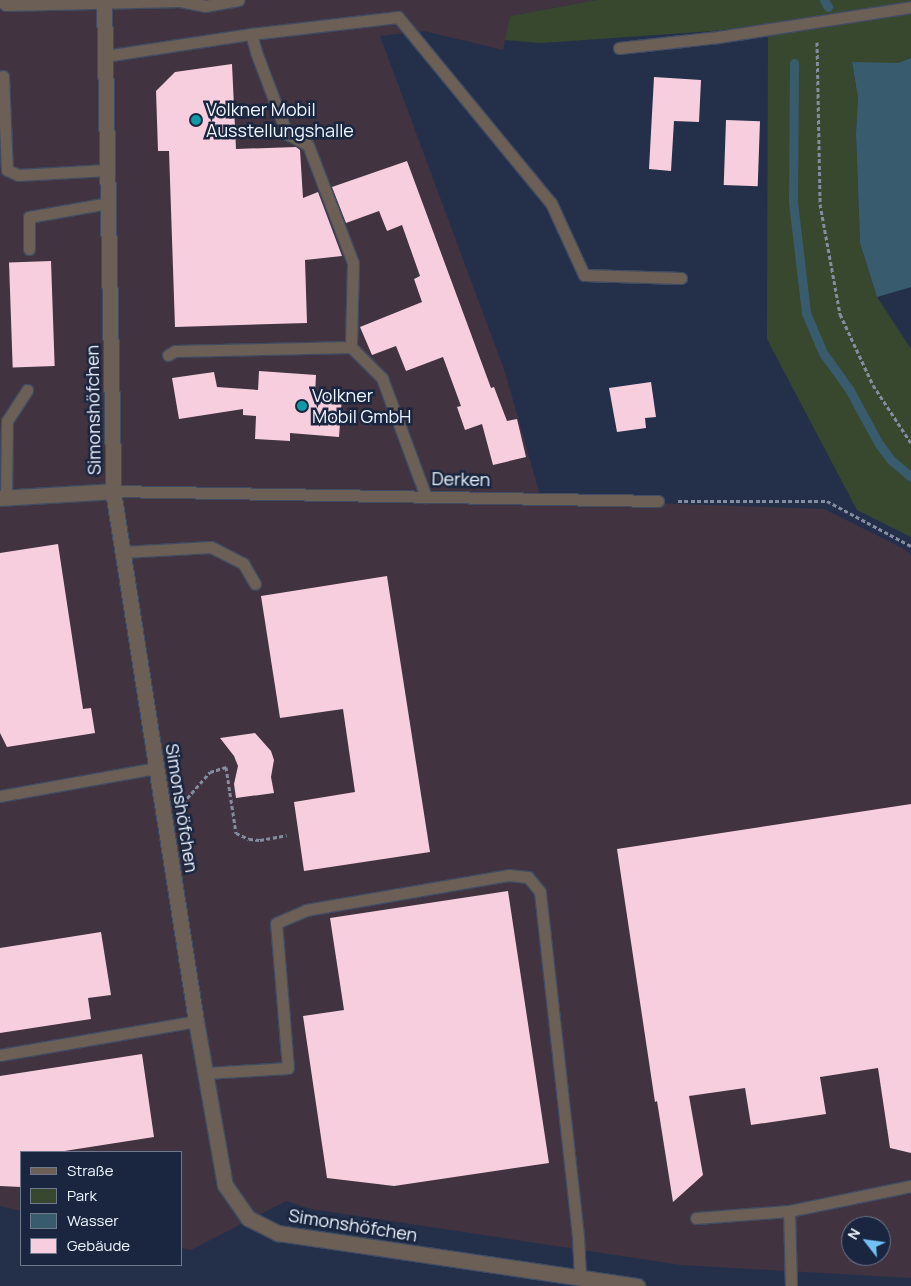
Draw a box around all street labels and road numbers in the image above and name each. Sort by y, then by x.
street label: Simonshöfchen [81,345,105,475]
street label: Derken [431,468,491,490]
street label: Simonshöfchen [161,742,203,874]
street label: Simonshöfchen [287,1204,419,1246]

